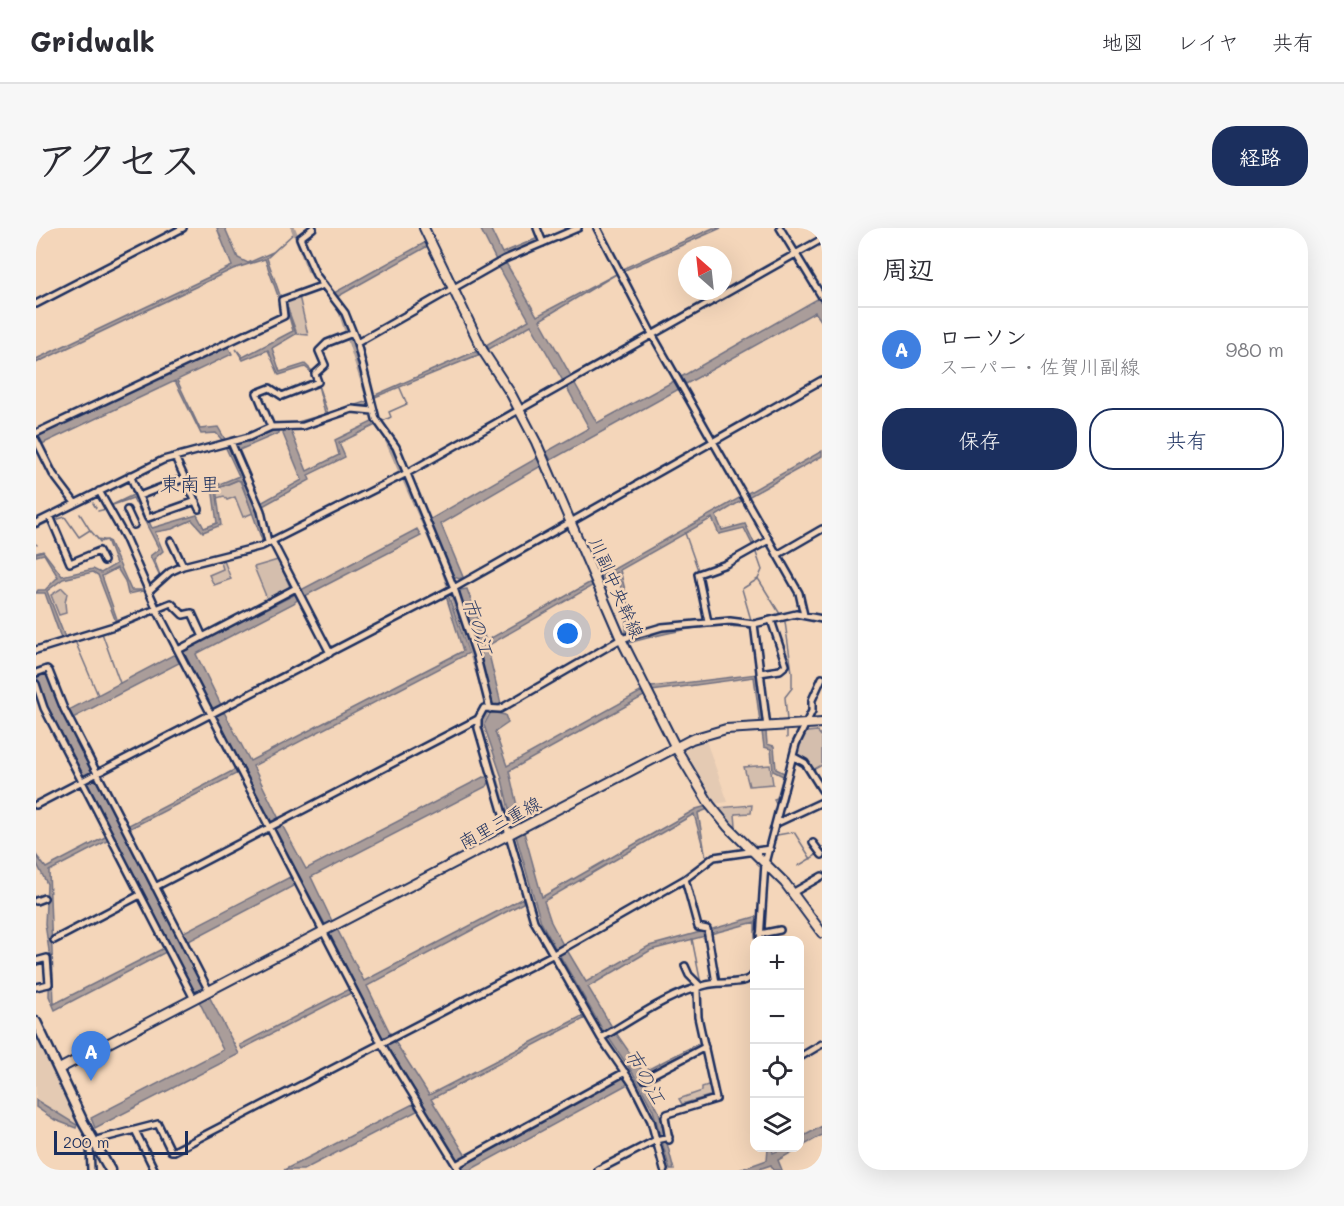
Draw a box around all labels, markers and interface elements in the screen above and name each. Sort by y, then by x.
text: Gridwalk [30,23,155,59]
text: 地図 [1102,28,1144,55]
text: レイヤ [1177,28,1239,55]
text: 共有 [1272,28,1314,55]
button: 経路 [1212,126,1308,186]
text: アクセス [36,131,201,186]
north arrow [678,246,732,300]
text: 周辺 [882,252,934,286]
text: ローソン [939,322,1027,351]
text: A [895,336,908,362]
text: 980 m [1225,336,1284,362]
text: スーパー · 佐賀川副線 [939,353,1140,379]
button: 保存 [882,408,1077,470]
button: 共有 [1089,408,1284,470]
district label: 東南里 [160,470,220,496]
street label: 川副中央幹線 [584,533,650,642]
water label: 市の江 [457,593,501,659]
your location [553,619,582,648]
street label: 南里三重線 [454,790,545,854]
map controls [750,936,804,1152]
button: + [750,936,804,990]
button: − [750,990,804,1044]
pin: A [72,1032,110,1081]
water label: 市の江 [620,1043,673,1109]
button: locate [750,1044,804,1098]
button: layers [750,1098,804,1152]
scale bar [54,1128,188,1156]
text: 200 m [63,1131,110,1152]

